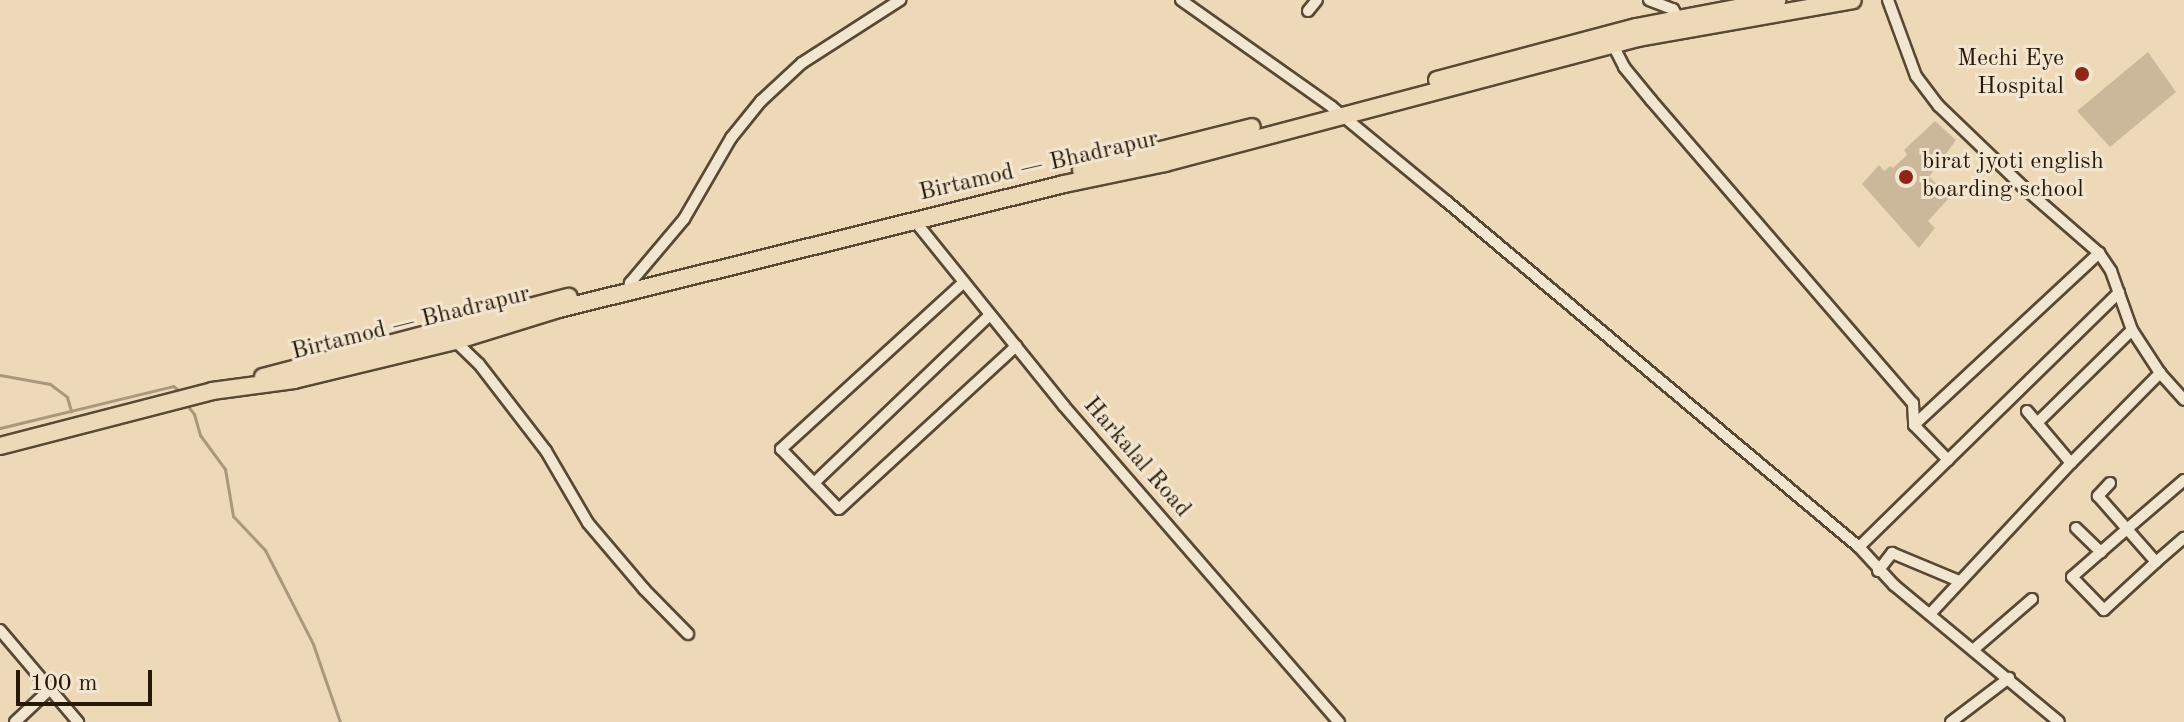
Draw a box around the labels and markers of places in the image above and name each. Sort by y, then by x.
place label: Mechi Eye Hospital [1957,46,2064,102]
marker: Mechi Eye Hospital [2071,63,2093,85]
place label: birat jyoti english boarding school [1922,149,2104,205]
marker: birat jyoti english boarding school [1897,168,1915,186]

